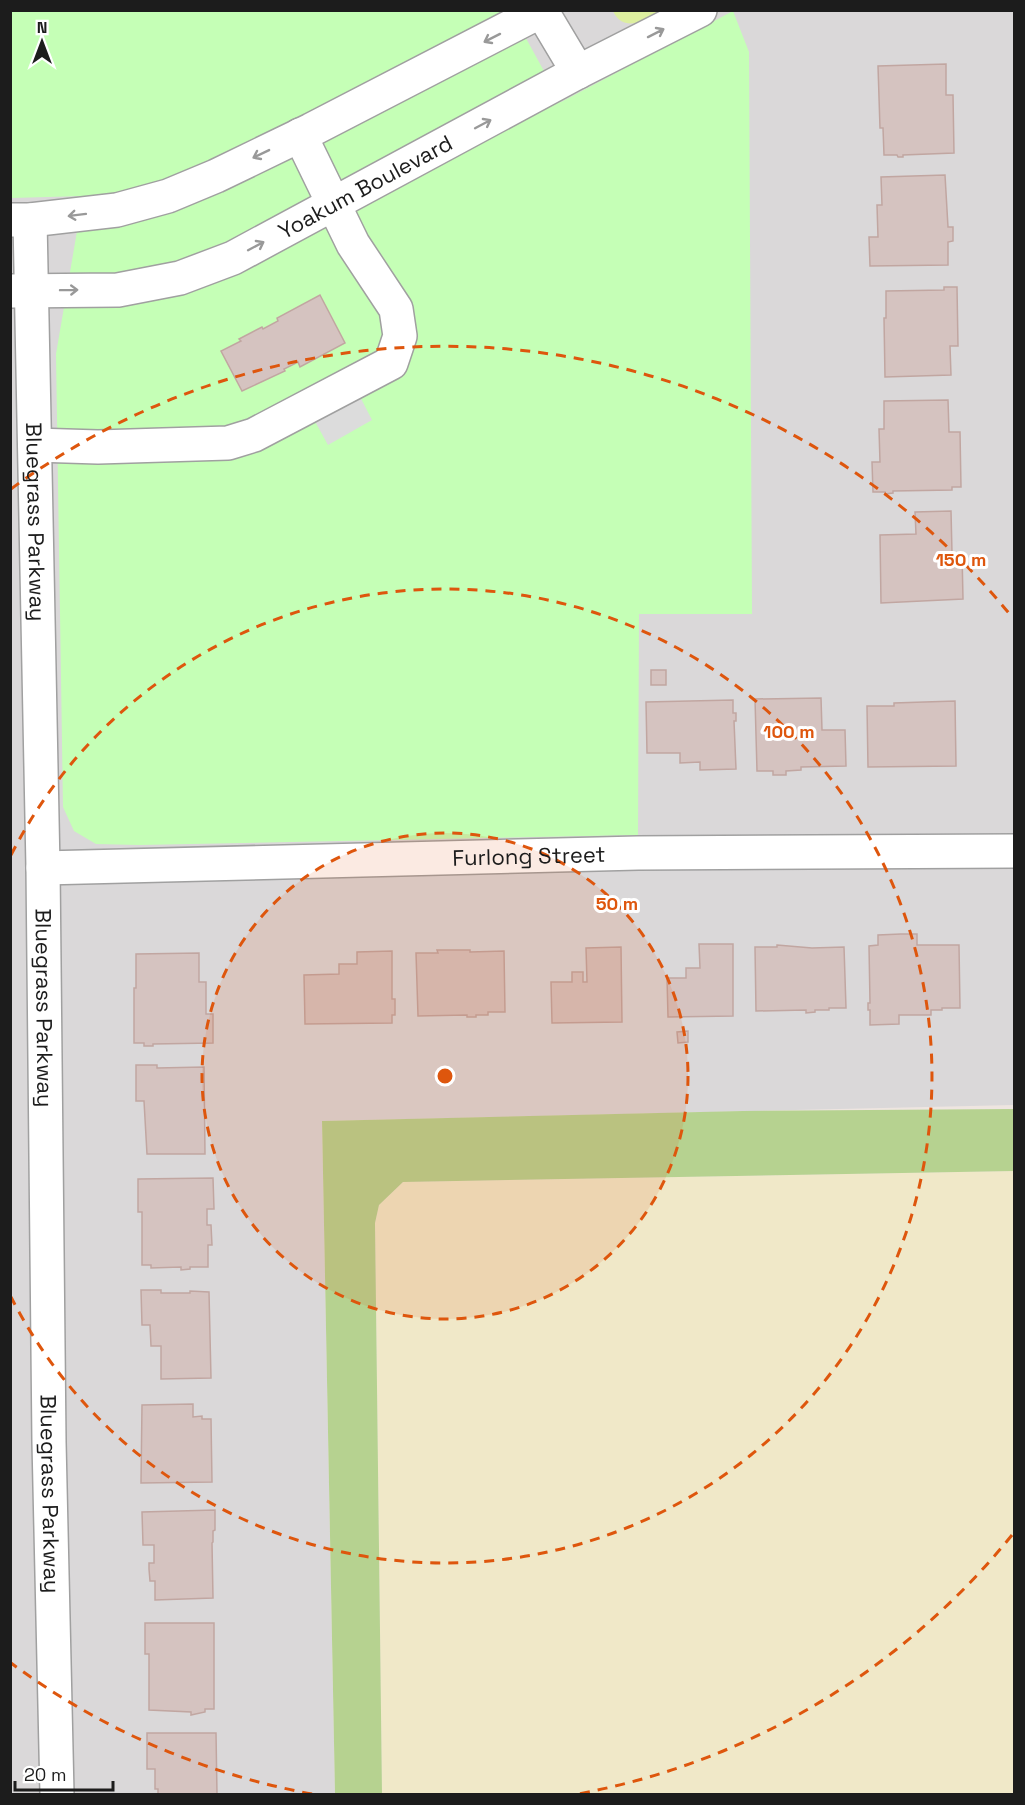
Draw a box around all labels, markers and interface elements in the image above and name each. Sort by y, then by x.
north arrow [12,12,72,72]
text: N [37,17,47,38]
one-way arrow [647,26,665,38]
one-way arrow [483,33,501,44]
one-way arrow [474,117,492,129]
street label: Yoakum Boulevard [273,128,457,245]
one-way arrow [253,149,271,161]
one-way arrow [68,209,88,220]
one-way arrow [247,240,264,252]
one-way arrow [58,284,78,296]
street label: Bluegrass Parkway [20,422,52,622]
text: 150 m [936,548,986,571]
text: 100 m [763,720,815,743]
street label: Furlong Street [452,840,606,872]
text: 50 m [596,892,638,915]
street label: Bluegrass Parkway [29,908,60,1107]
centre of rings [435,1066,455,1086]
street label: Bluegrass Parkway [35,1394,66,1594]
scale bar [15,1754,112,1792]
text: 20 m [24,1763,67,1786]

